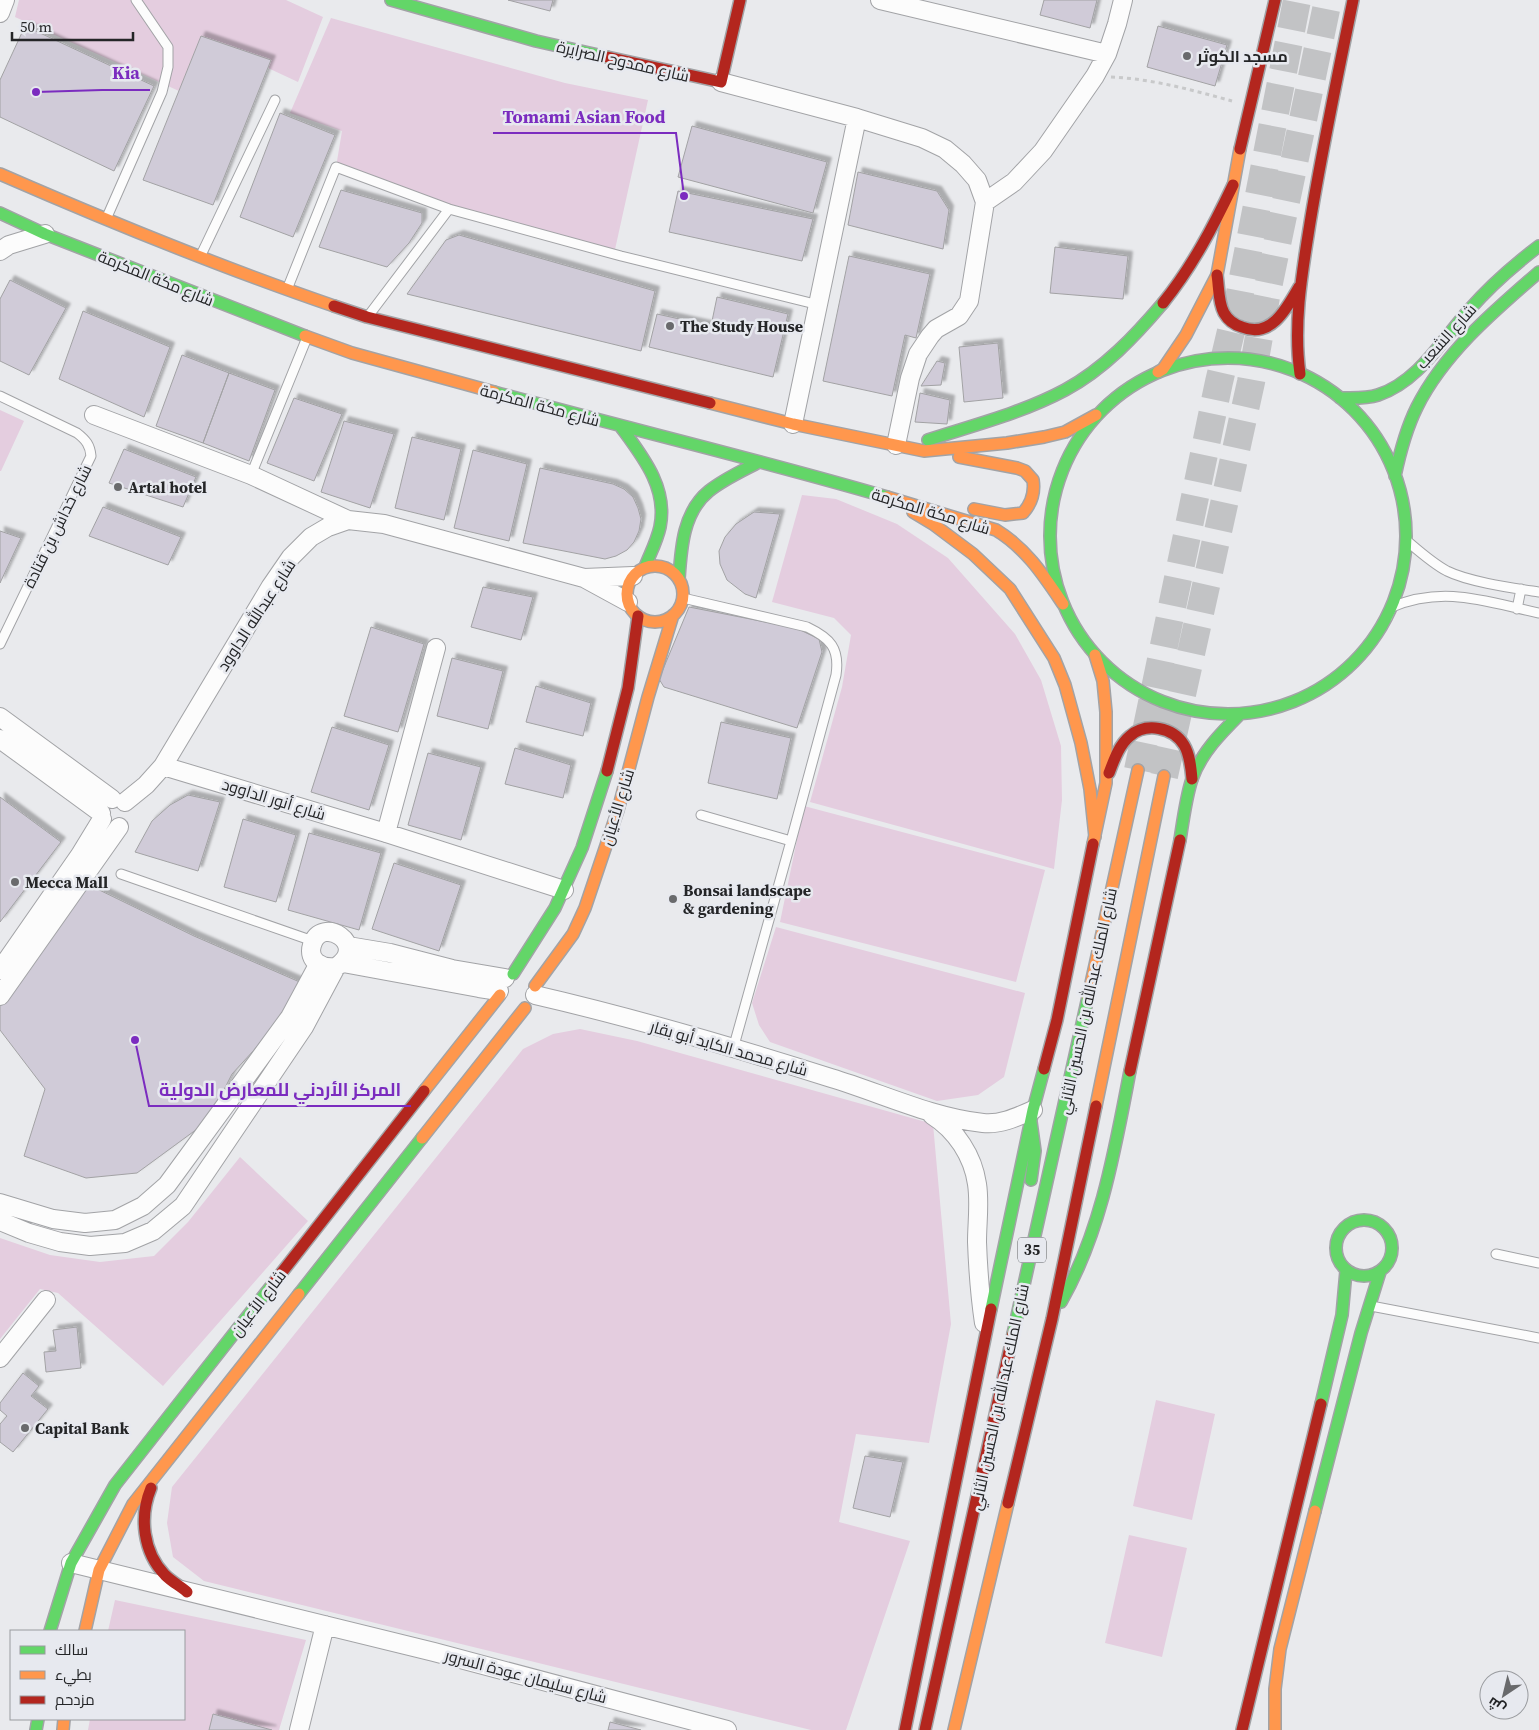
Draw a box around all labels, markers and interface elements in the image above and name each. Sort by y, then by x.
scale bar [12,10,134,42]
text: 50 m [20,16,52,37]
street label: شارع ممدوح الصرايرة [554,35,691,88]
place label: مسجد الكوثر [1196,45,1288,67]
marker: مسجد الكوثر [1181,50,1193,62]
callout: Kia [102,57,150,90]
text: Kia [112,60,140,85]
callout: Tomami Asian Food [493,100,676,133]
text: Tomami Asian Food [503,104,666,129]
street label: شارع مكة المكرمة [95,245,217,312]
street label: شارع الشعب [1411,299,1482,374]
place label: The Study House [680,315,803,337]
marker: The Study House [664,320,676,332]
street label: شارع مكة المكرمة [478,378,602,432]
street label: شارع خداش بن قتادة [18,461,97,592]
place label: Artal hotel [128,476,207,498]
marker: Artal hotel [112,481,124,493]
street label: شارع مكة المكرمة [869,483,993,540]
street label: شارع عبدالله الداوود [212,555,301,676]
street label: شارع الأعيان [595,766,640,848]
street label: شارع أنور الداوود [219,773,328,826]
place label: Mecca Mall [25,871,108,893]
marker: Mecca Mall [9,876,21,888]
place label: Bonsai landscape & gardening [683,879,811,919]
street label: شارع الملك عبدالله بن الحسين الثاني [1052,886,1125,1117]
marker: Bonsai landscape & gardening [667,893,679,905]
street label: شارع محمد الكايد أبو بقار [646,1015,810,1082]
callout: المركز الأردني للمعارض الدولية [149,1073,411,1106]
text: المركز الأردني للمعارض الدولية [159,1077,401,1105]
road number: 35 [1018,1238,1046,1262]
street label: شارع الأعيان [225,1265,292,1341]
street label: شارع الملك عبدالله بن الحسين الثاني [964,1282,1037,1513]
place label: Capital Bank [35,1417,130,1439]
marker: Capital Bank [19,1422,31,1434]
legend [10,1630,185,1720]
text: سالك [55,1639,88,1660]
street label: شارع سليمان عودة السرور [441,1644,609,1709]
text: بطيء [55,1664,92,1687]
north arrow [1479,1670,1529,1720]
text: مزدحم [55,1689,95,1710]
text: ش [1483,1692,1510,1719]

